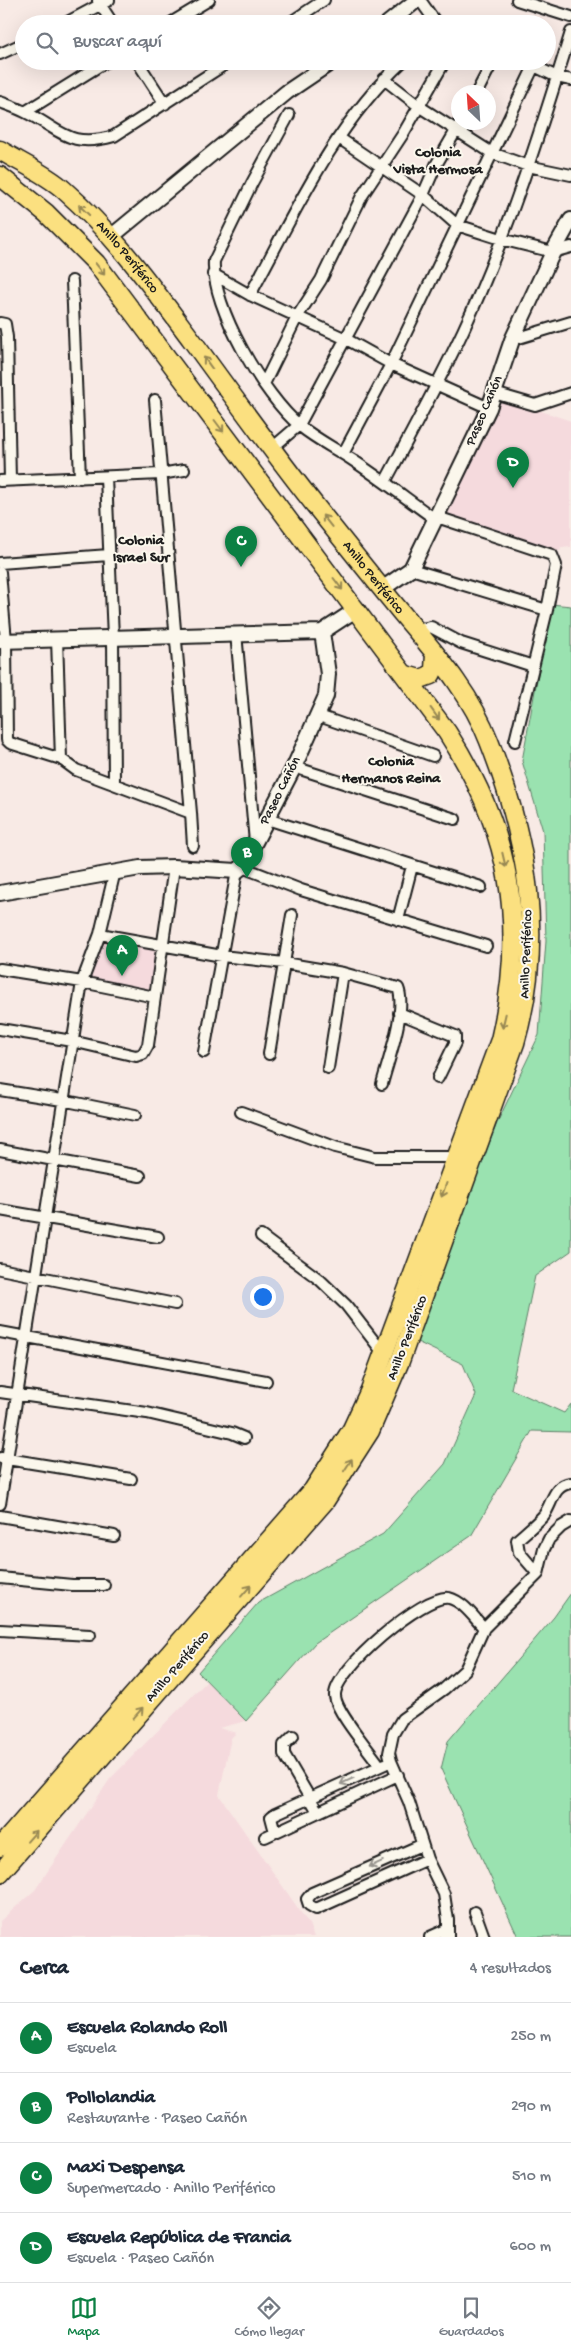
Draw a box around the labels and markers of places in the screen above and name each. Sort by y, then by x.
pin: D [497,447,529,488]
pin: C [225,526,257,567]
pin: B [231,837,263,878]
pin: A [106,935,138,976]

